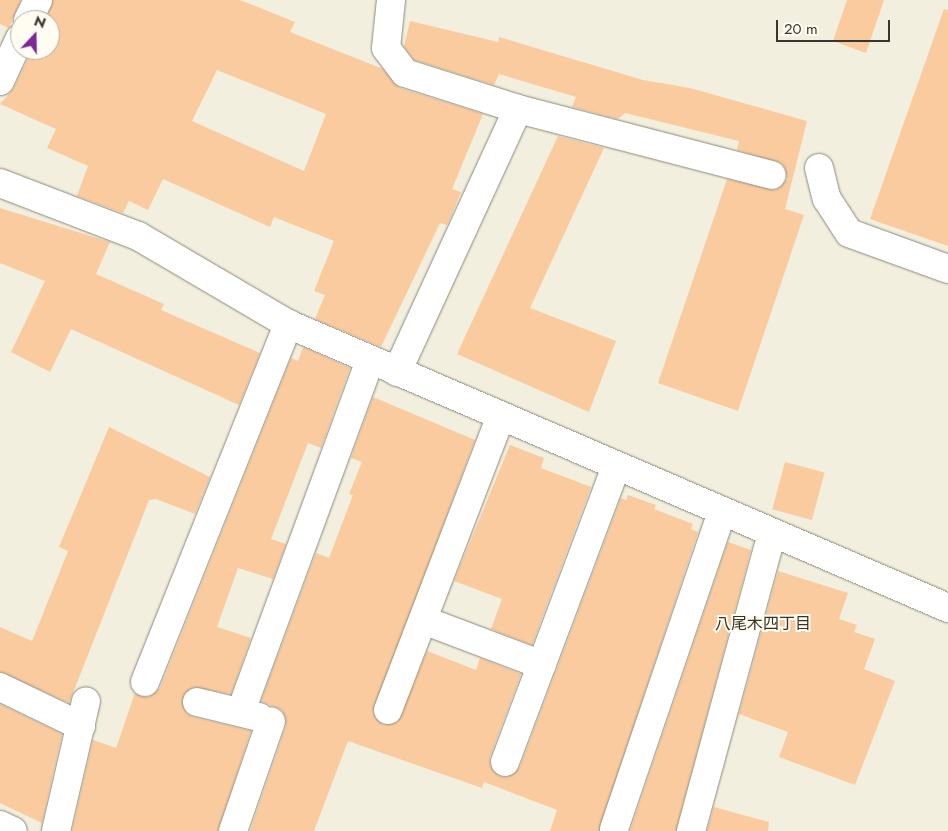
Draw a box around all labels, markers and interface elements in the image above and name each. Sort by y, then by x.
north arrow [10,10,60,60]
scale bar [778,10,892,42]
text: N [31,11,49,33]
text: 20 m [784,18,818,40]
district label: 八尾木四丁目 [715,614,811,634]

